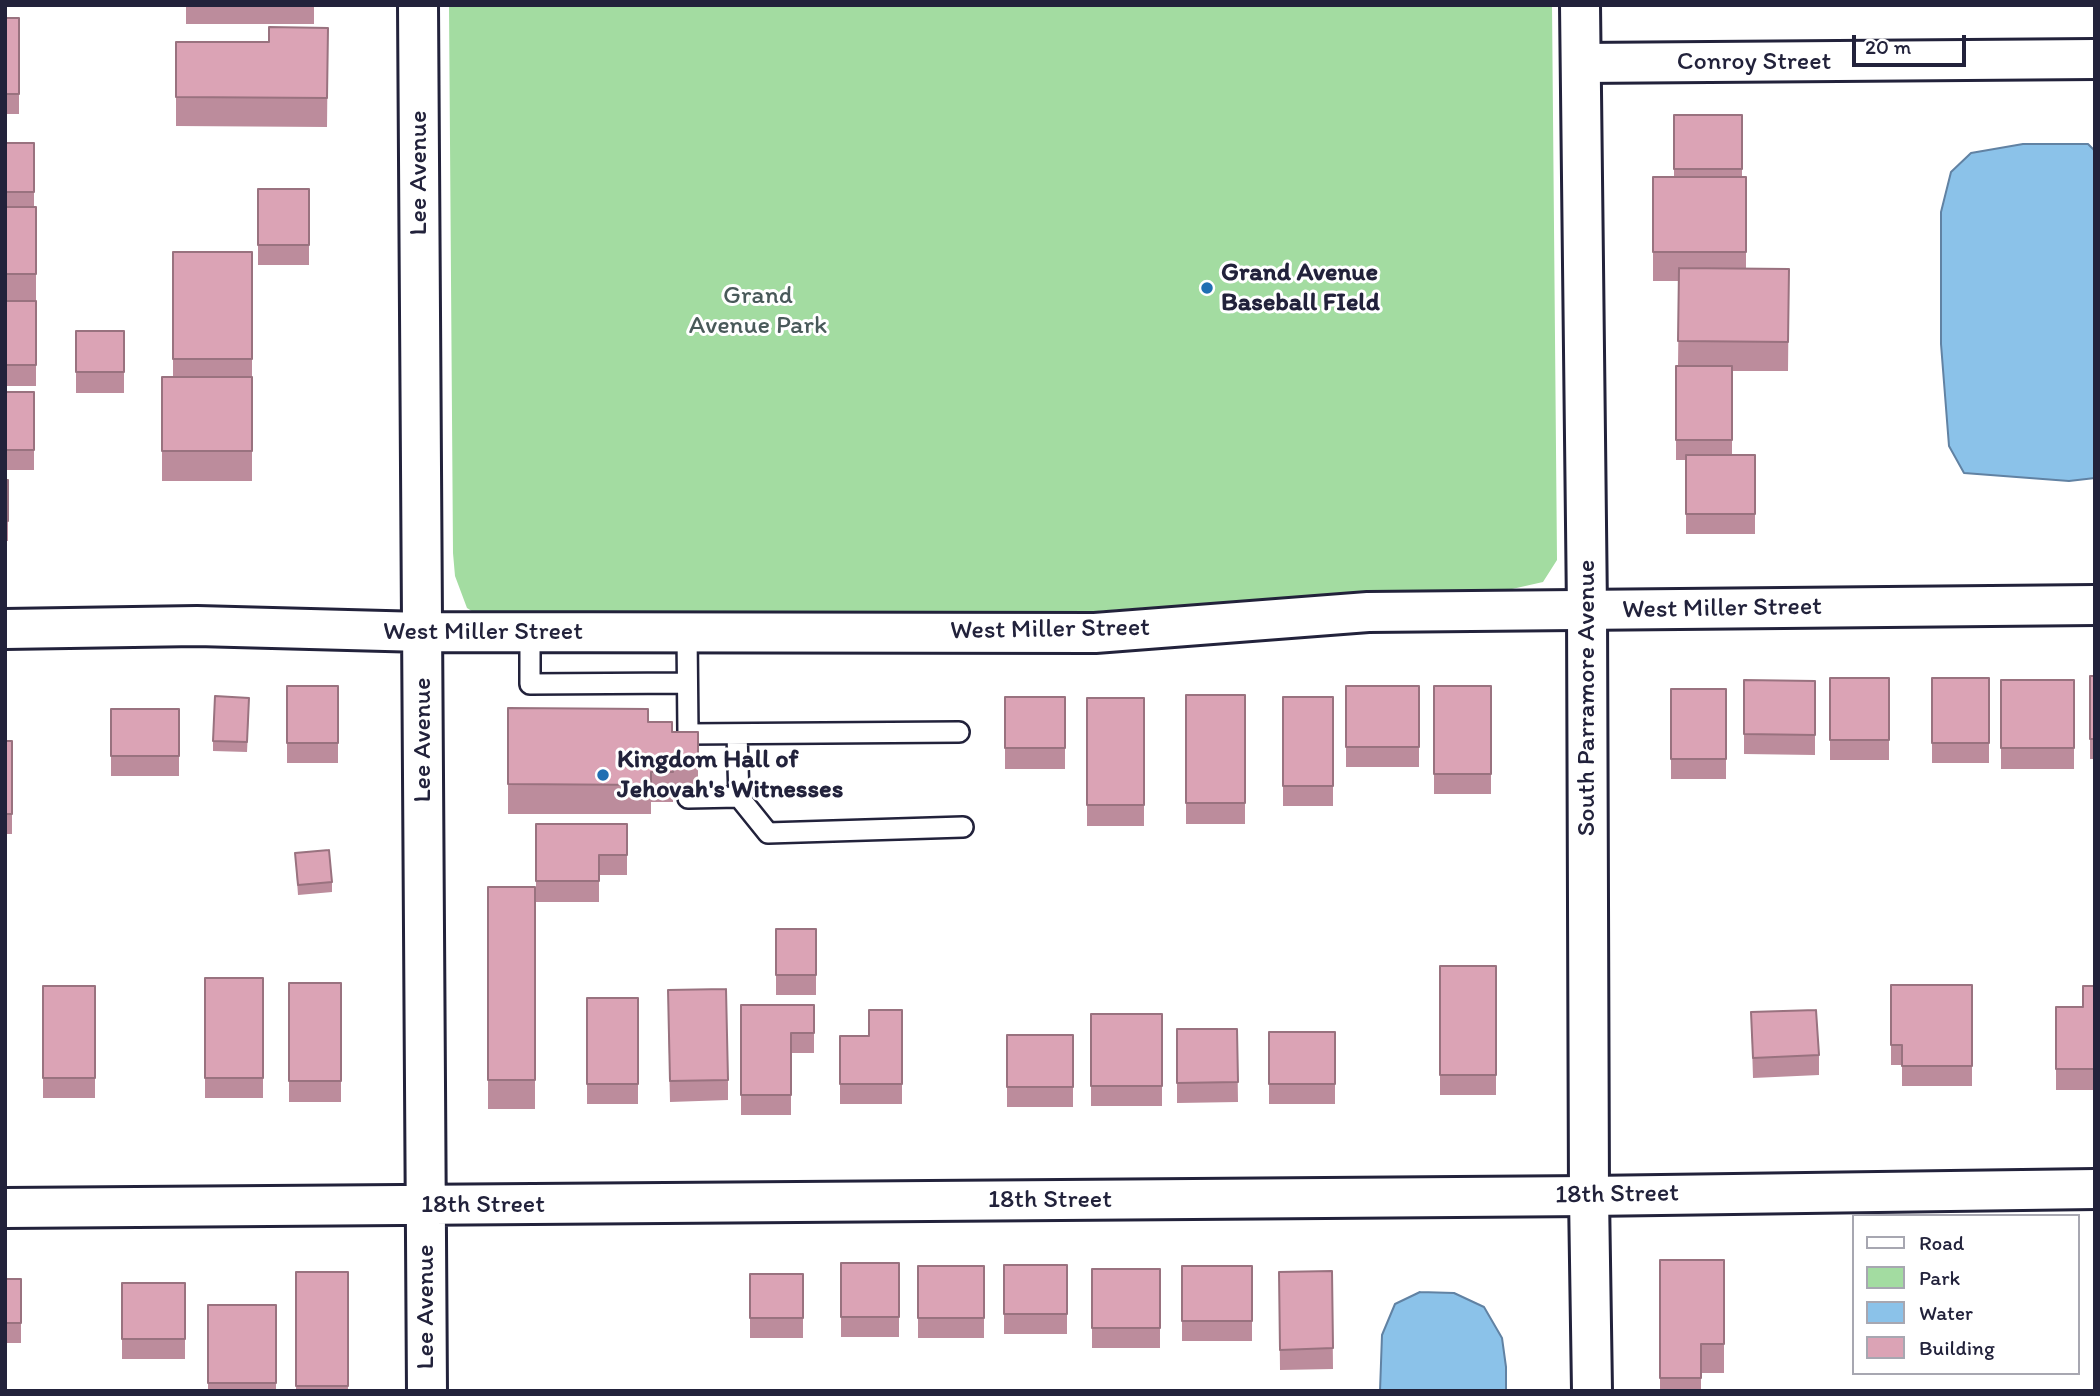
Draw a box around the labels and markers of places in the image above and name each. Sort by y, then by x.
place label: Grand Avenue Baseball FIeld [1221,257,1380,318]
marker: Grand Avenue Baseball FIeld [1199,280,1215,296]
place label: Kingdom Hall of Jehovah's Witnesses [617,744,843,806]
marker: Kingdom Hall of Jehovah's Witnesses [595,767,611,783]

